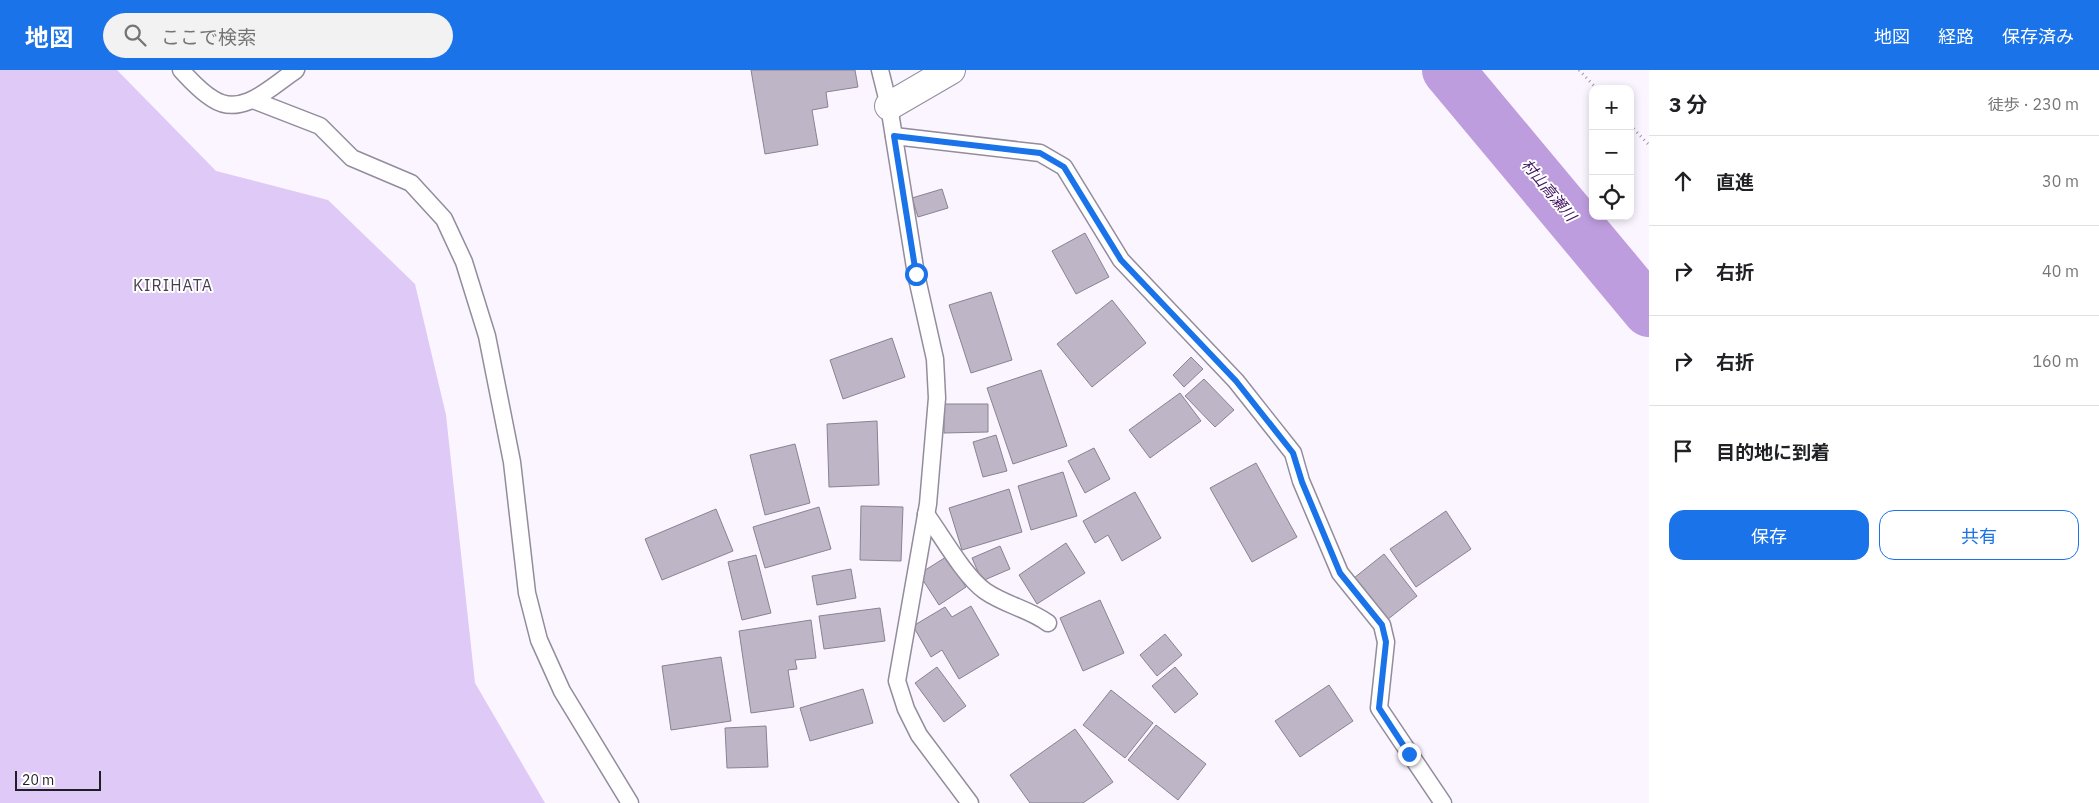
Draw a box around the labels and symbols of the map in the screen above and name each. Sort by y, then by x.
water label: 村山高瀬川 [1518,155,1582,226]
route start [905,263,928,286]
district label: KIRIHATA [133,275,213,295]
route end [1398,743,1421,766]
scale bar [15,768,101,791]

